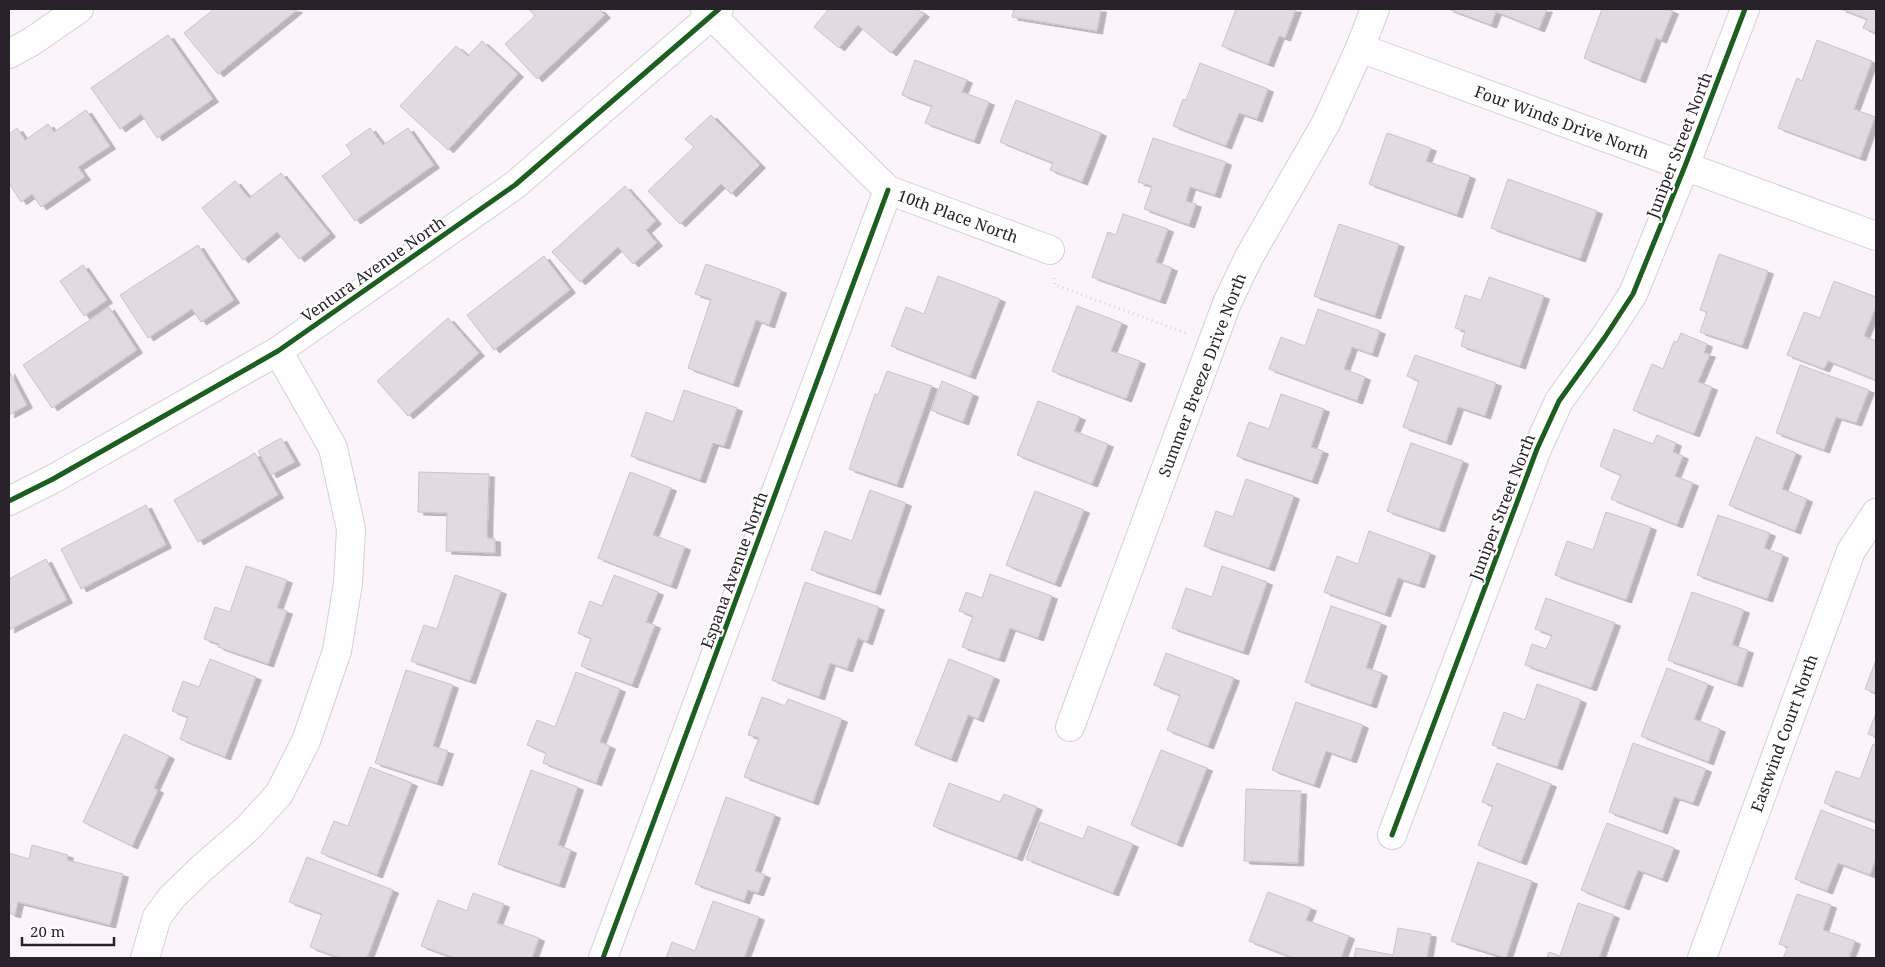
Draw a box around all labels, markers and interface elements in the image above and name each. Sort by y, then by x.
street label: Juniper Street North [1641,69,1717,222]
street label: Four Winds Drive North [1472,80,1652,164]
street label: 10th Place North [895,184,1021,248]
street label: Ventura Avenue North [297,211,449,327]
street label: Summer Breeze Drive North [1153,270,1251,480]
street label: Juniper Street North [1464,431,1540,584]
street label: Espana Avenue North [695,488,773,652]
street label: Eastwind Court North [1745,651,1823,815]
scale bar [22,914,115,946]
text: 20 m [30,921,65,941]

